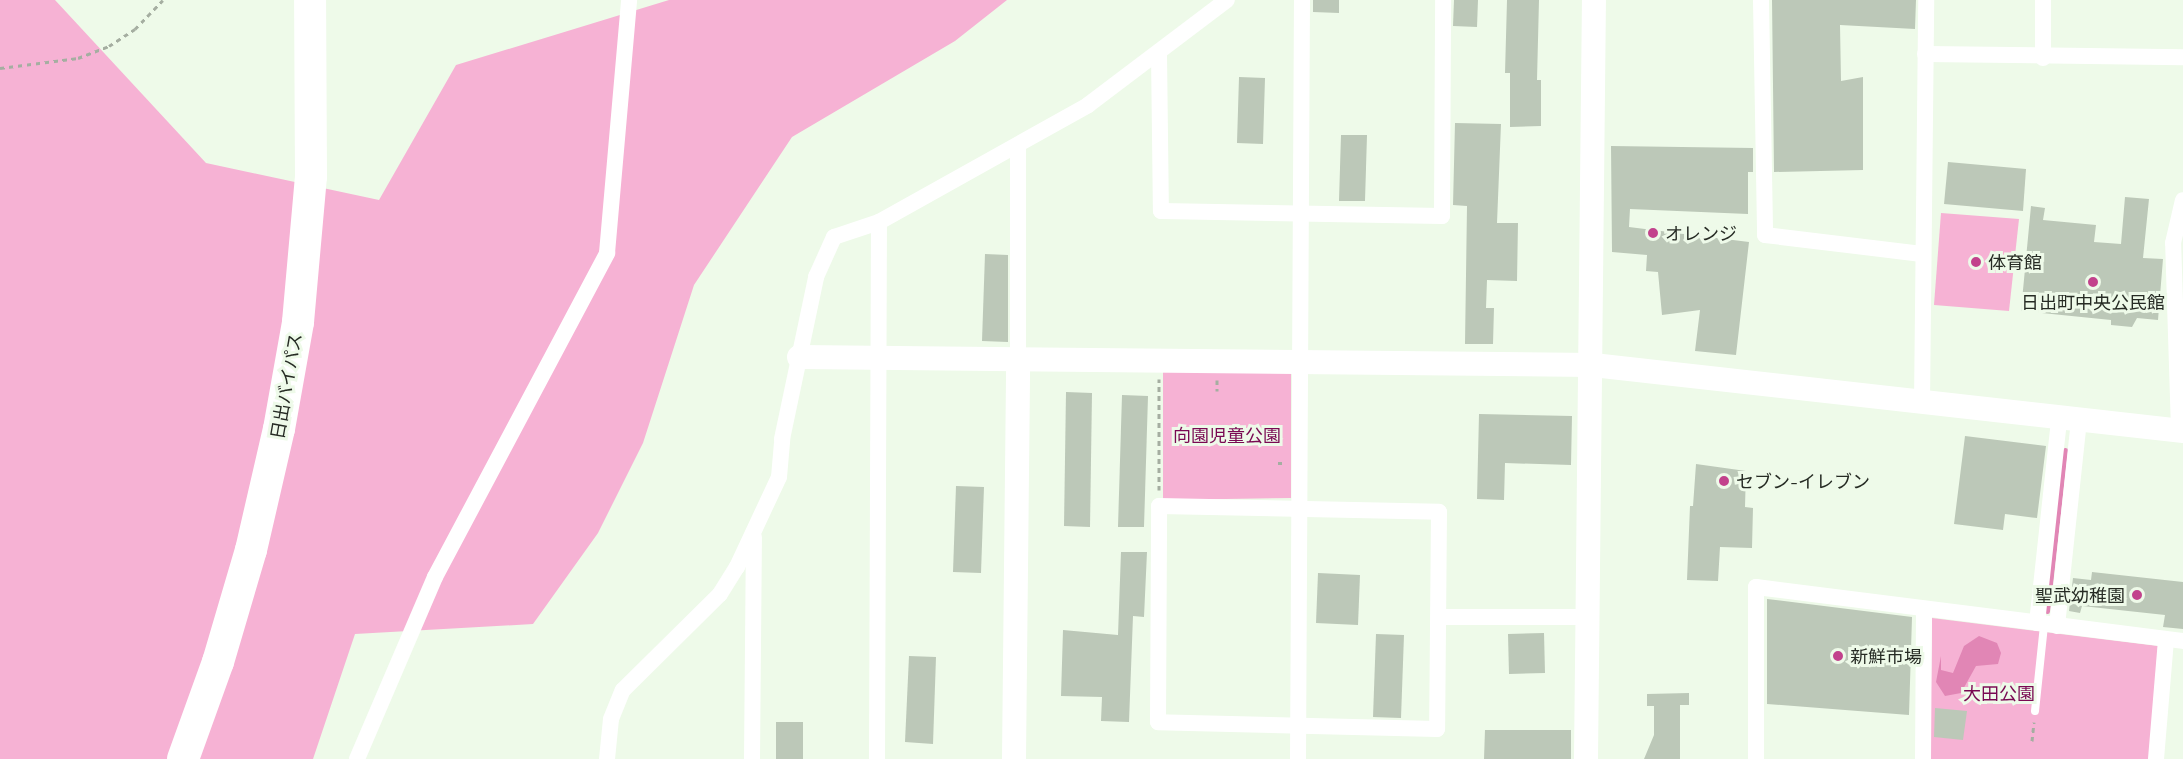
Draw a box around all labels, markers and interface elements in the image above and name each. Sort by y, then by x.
place label: オレンジ [1665,222,1737,244]
marker: オレンジ [1646,226,1660,240]
place label: 体育館 [1988,251,2042,273]
marker: 体育館 [1969,255,1983,269]
marker: 日出町中央公民館 [2086,275,2100,289]
place label: 日出町中央公民館 [2021,291,2165,313]
street label: 日出バイパス [266,331,306,441]
park label: 向園児童公園 [1173,424,1281,446]
place label: セブン-イレブン [1736,470,1870,492]
marker: セブン-イレブン [1717,474,1731,488]
place label: 聖武幼稚園 [2035,584,2125,606]
marker: 聖武幼稚園 [2130,588,2144,602]
place label: 新鮮市場 [1850,645,1922,667]
marker: 新鮮市場 [1831,649,1845,663]
park label: 大田公園 [1963,682,2035,704]

